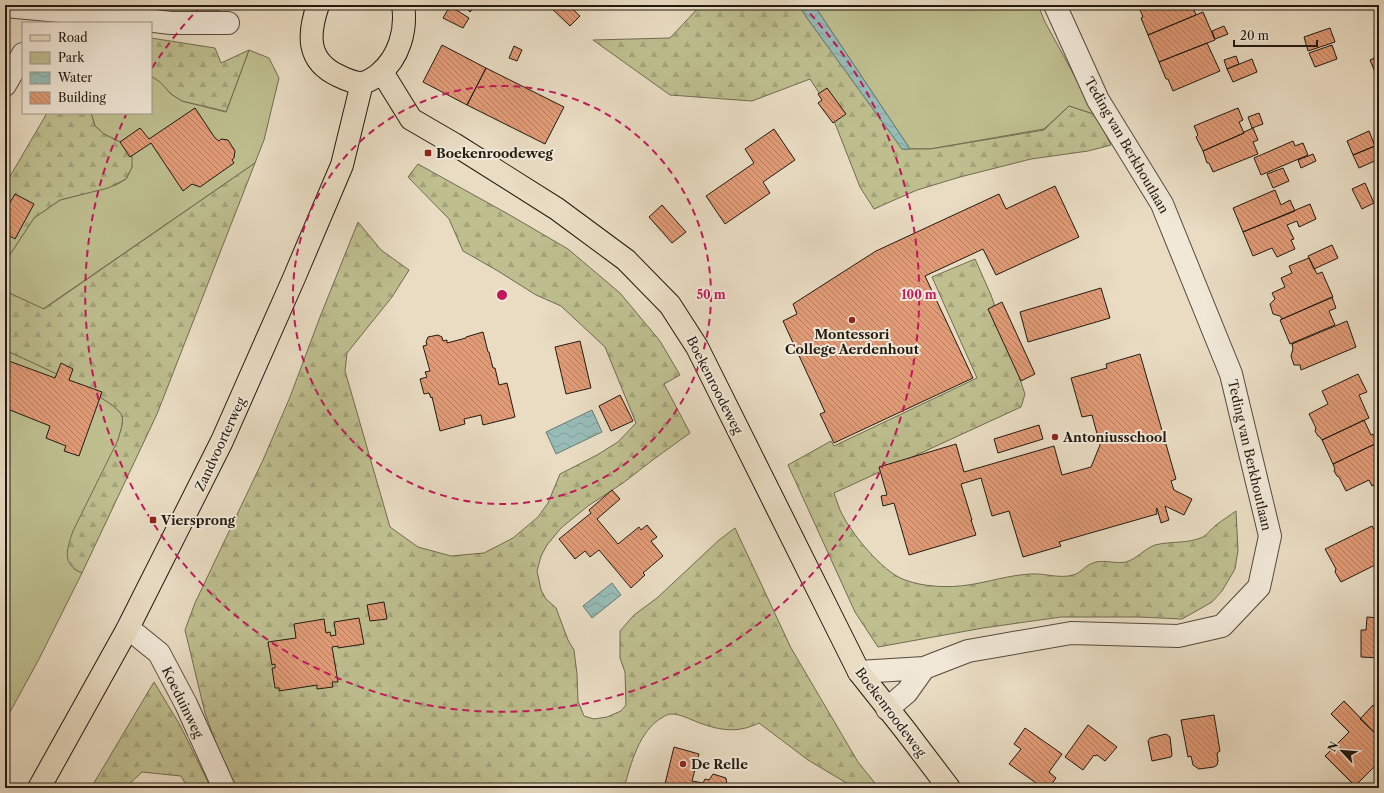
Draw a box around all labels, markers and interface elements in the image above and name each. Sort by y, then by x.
legend [22,22,152,114]
scale bar [1234,22,1317,48]
text: 20 m [1240,28,1269,43]
text: Road [58,30,88,45]
text: Park [58,50,85,65]
text: Water [57,70,92,85]
street label: Teding van Berkhoutlaan [1081,74,1173,216]
text: Building [58,90,106,105]
place label: Boekenroodeweg [436,145,553,161]
marker: Boekenroodeweg [423,148,433,158]
text: 50 m [696,287,726,302]
text: 100 m [901,287,937,302]
centre of rings [495,288,509,302]
marker: Montessori College Aerdenhout [847,315,857,325]
place label: Montessori College Aerdenhout [785,326,920,357]
street label: Boekenroodeweg [683,333,747,437]
street label: Teding van Berkhoutlaan [1225,378,1275,532]
street label: Zandvoorterweg [191,394,249,493]
place label: Antoniusschool [1062,429,1167,445]
marker: Antoniusschool [1050,432,1060,442]
place label: Viersprong [160,512,236,528]
marker: Viersprong [148,515,158,525]
street label: Koeduinweg [159,664,207,740]
street label: Boekenroodeweg [852,664,930,760]
north arrow [1322,731,1362,771]
text: N [1325,739,1342,754]
place label: De Relle [691,756,748,772]
marker: De Relle [678,759,688,769]

